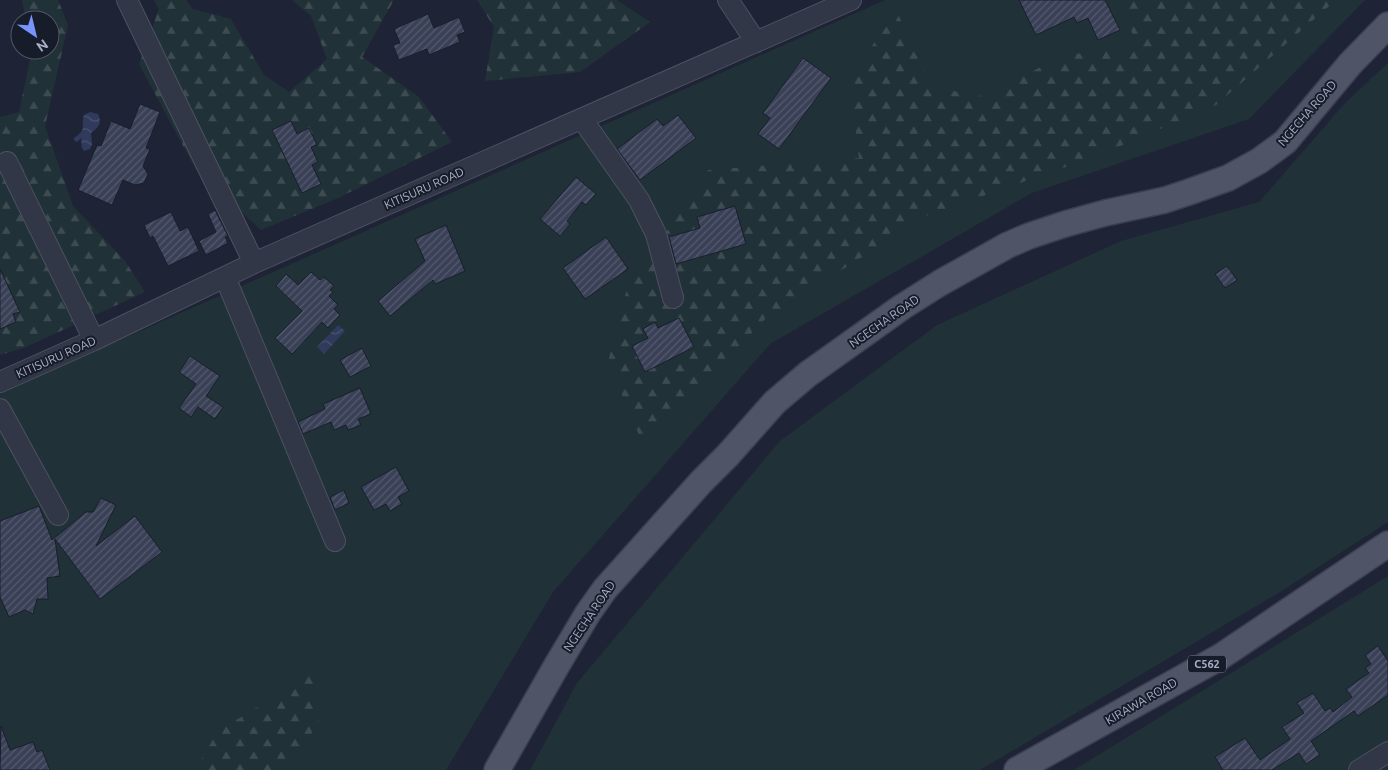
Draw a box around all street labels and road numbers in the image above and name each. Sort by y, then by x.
street label: NGECHA ROAD [1275,78,1339,148]
street label: KITISURU ROAD [382,165,466,211]
street label: NGECHA ROAD [847,292,921,350]
street label: KITISURU ROAD [14,334,98,380]
street label: NGECHA ROAD [561,578,617,654]
road number: C562 [1188,656,1226,672]
street label: KIRAWA ROAD [1103,675,1179,727]

